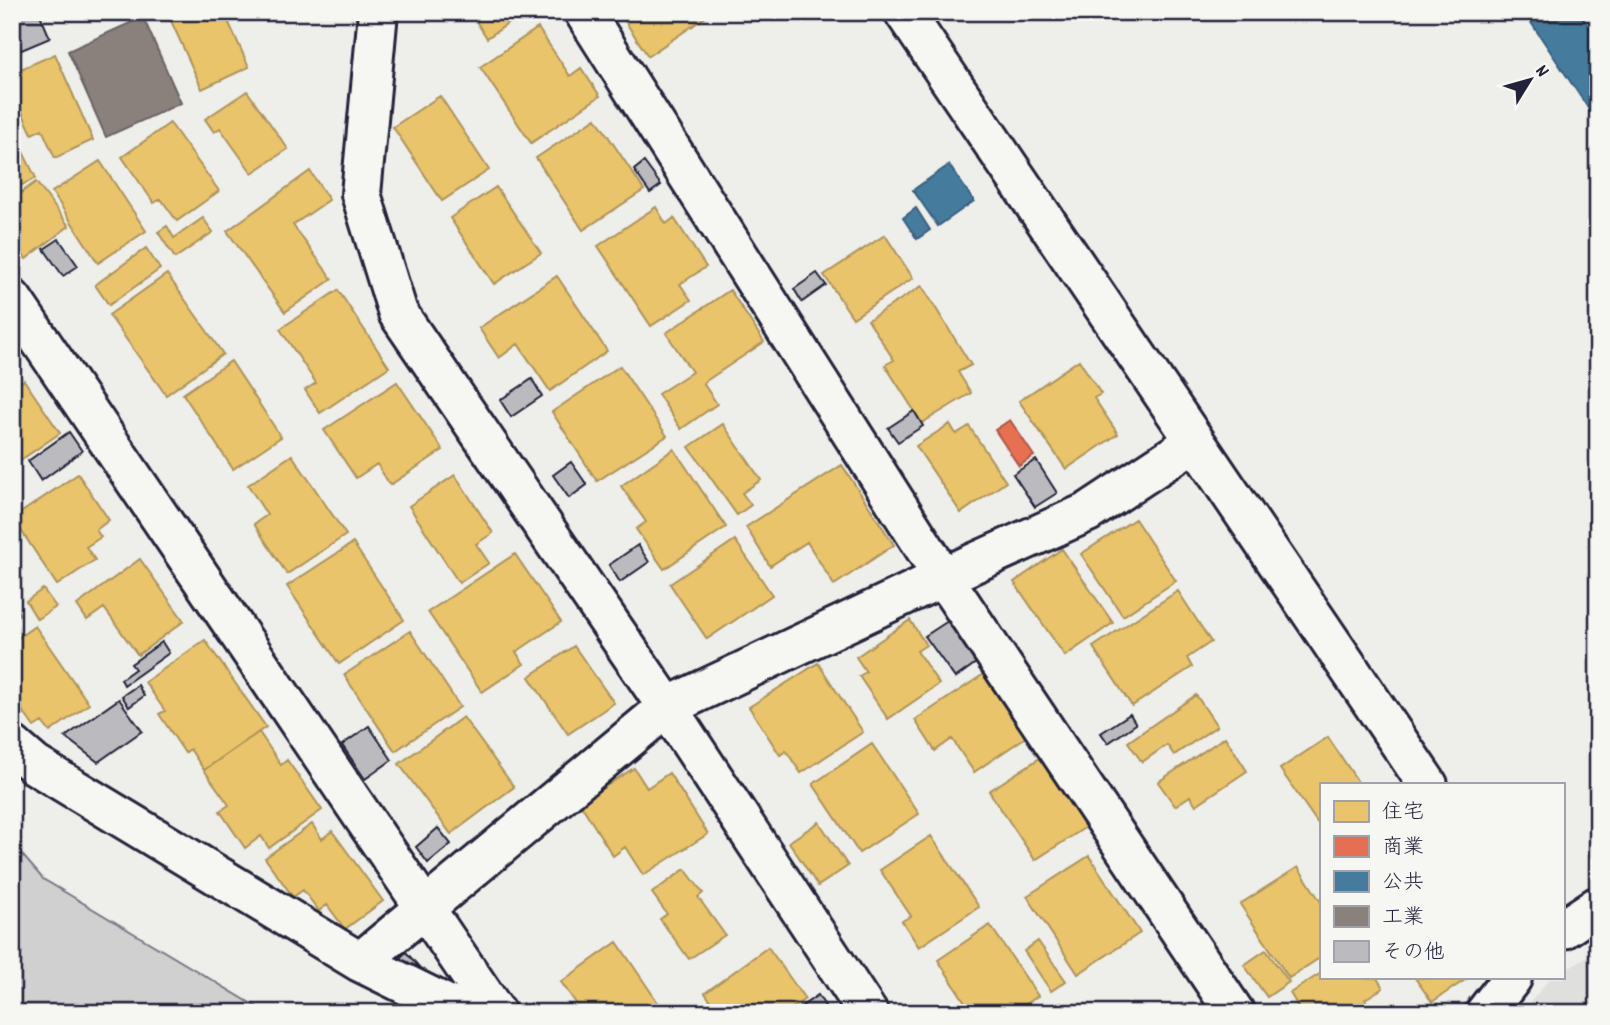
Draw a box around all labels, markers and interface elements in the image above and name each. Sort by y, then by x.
north arrow [1494,46,1564,116]
text: N [1527,60,1554,84]
legend [1320,783,1564,979]
text: 住宅 [1382,799,1424,829]
text: 商業 [1382,834,1424,864]
text: 公共 [1382,869,1424,899]
text: 工業 [1382,904,1424,934]
text: その他 [1382,939,1445,969]

